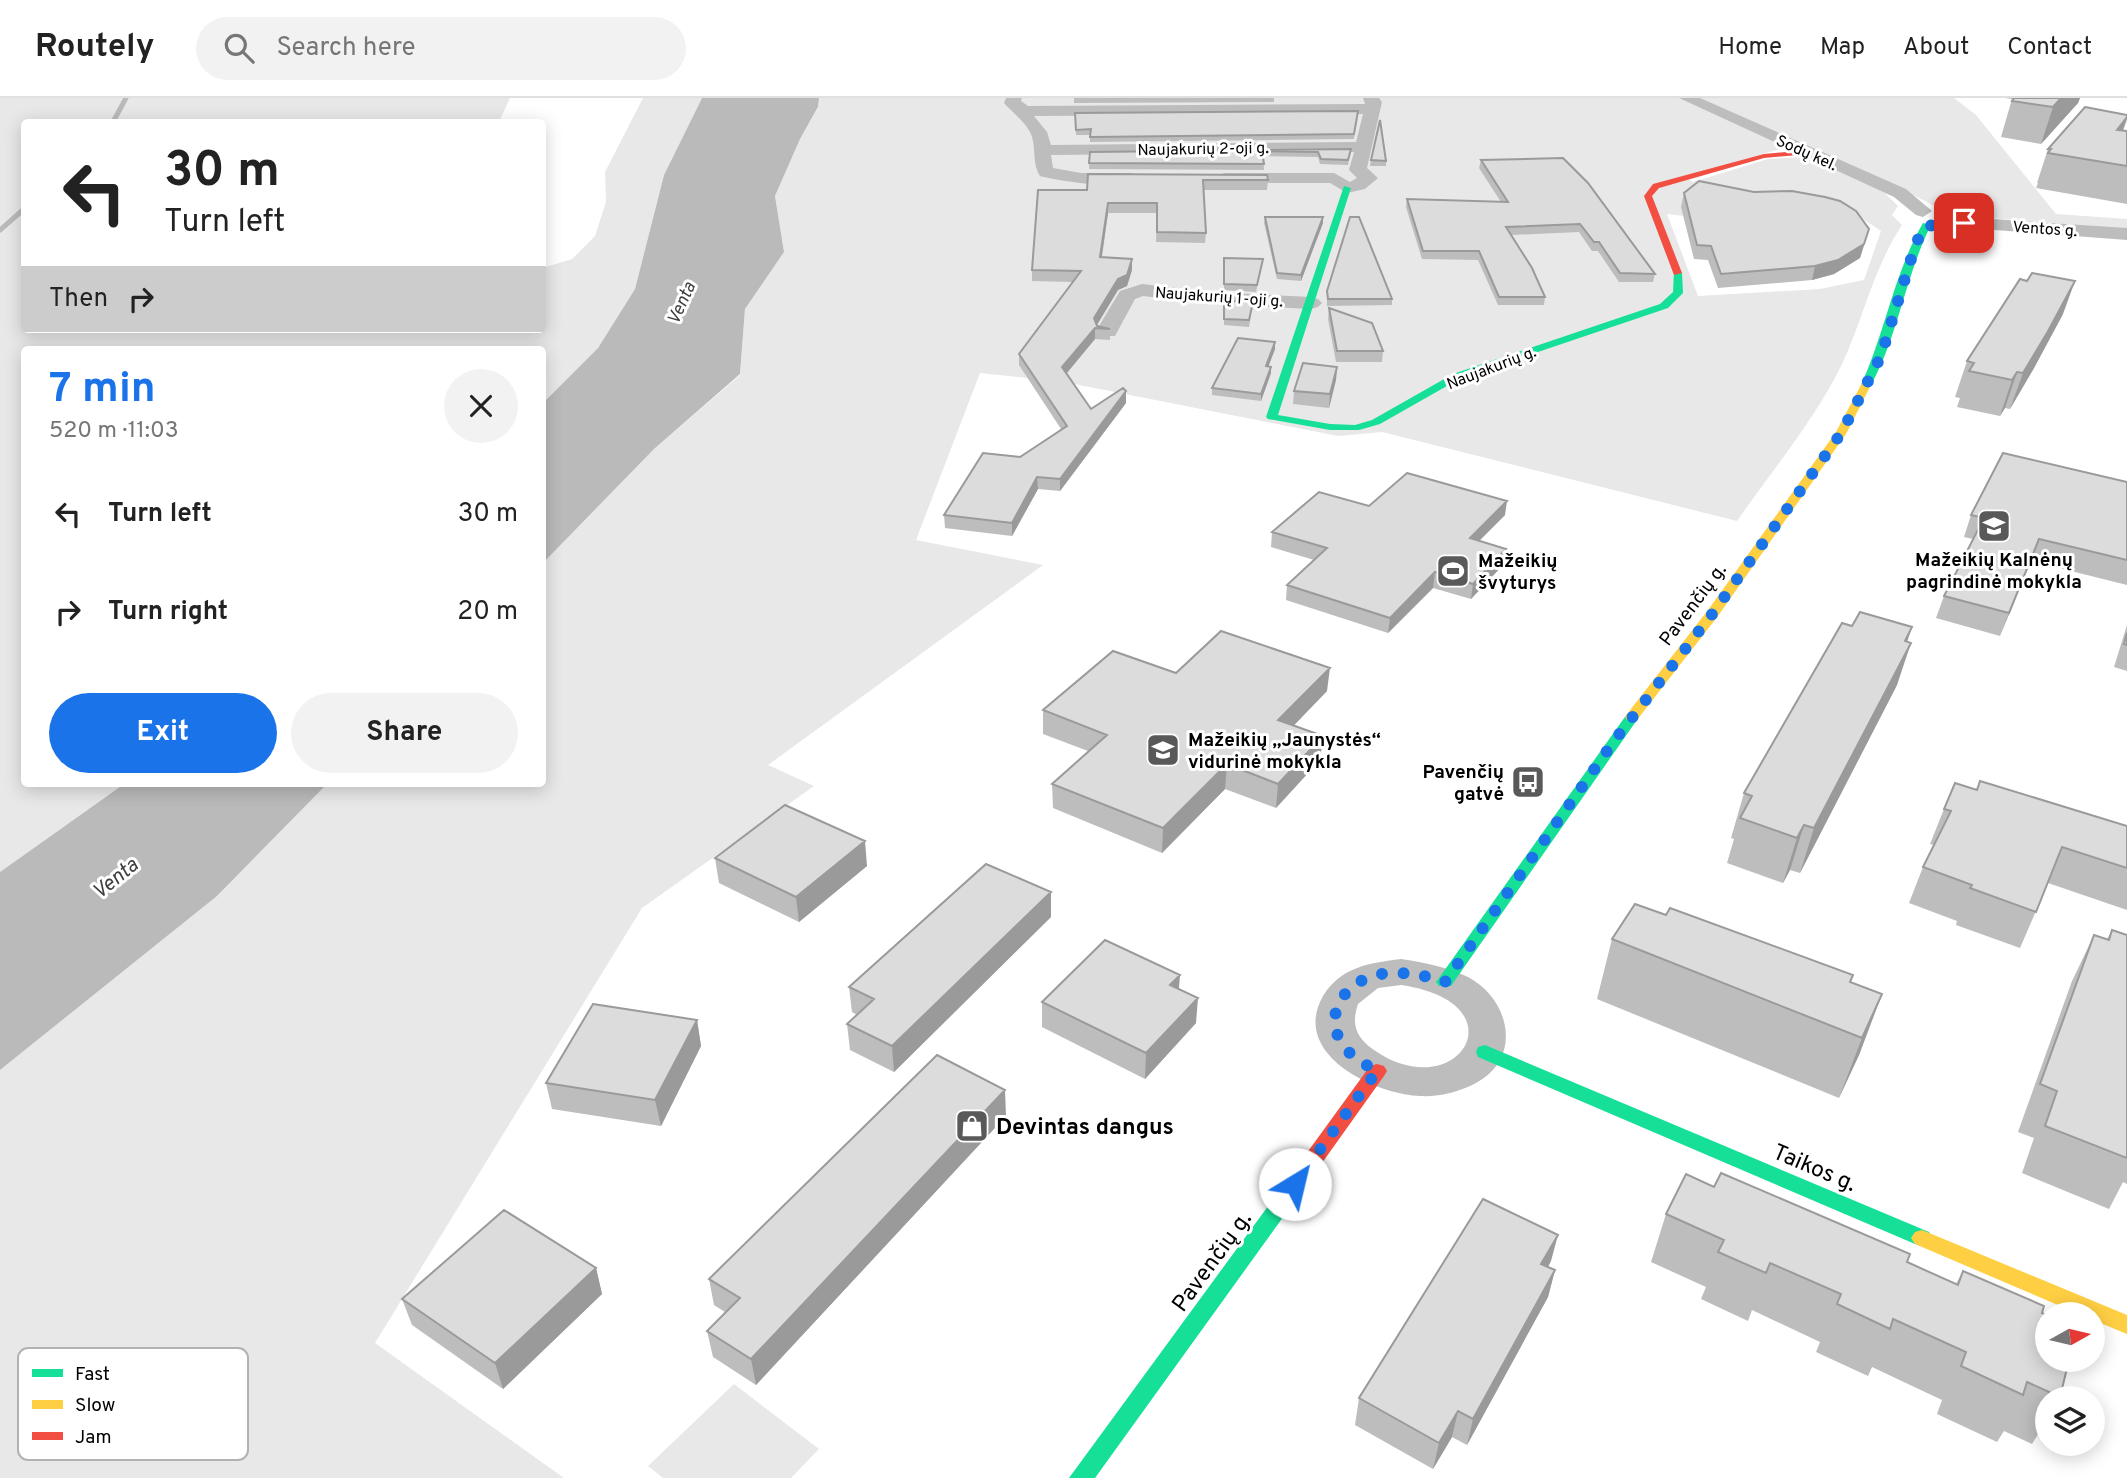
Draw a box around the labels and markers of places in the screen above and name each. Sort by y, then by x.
pin [1934,193,1994,253]
school or university icon: Mažeikių Kalnėnų pagrindinė mokykla [1975,507,2013,545]
place label: Mažeikių Kalnėnų pagrindinė mokykla [1906,549,2082,595]
place label: Mažeikių švyturys [1478,550,1558,596]
sports icon: Mažeikių švyturys [1434,552,1472,590]
place label: Mažeikių „Jaunystės“ vidurinė mokykla [1188,729,1381,775]
school or university icon: Mažeikių „Jaunystės“ vidurinė mokykla [1144,731,1182,769]
place label: Pavenčių gatvė [1422,761,1504,807]
bus stop icon: Pavenčių gatvė [1509,763,1547,801]
shop icon: Devintas dangus [953,1107,991,1145]
place label: Devintas dangus [996,1114,1174,1143]

